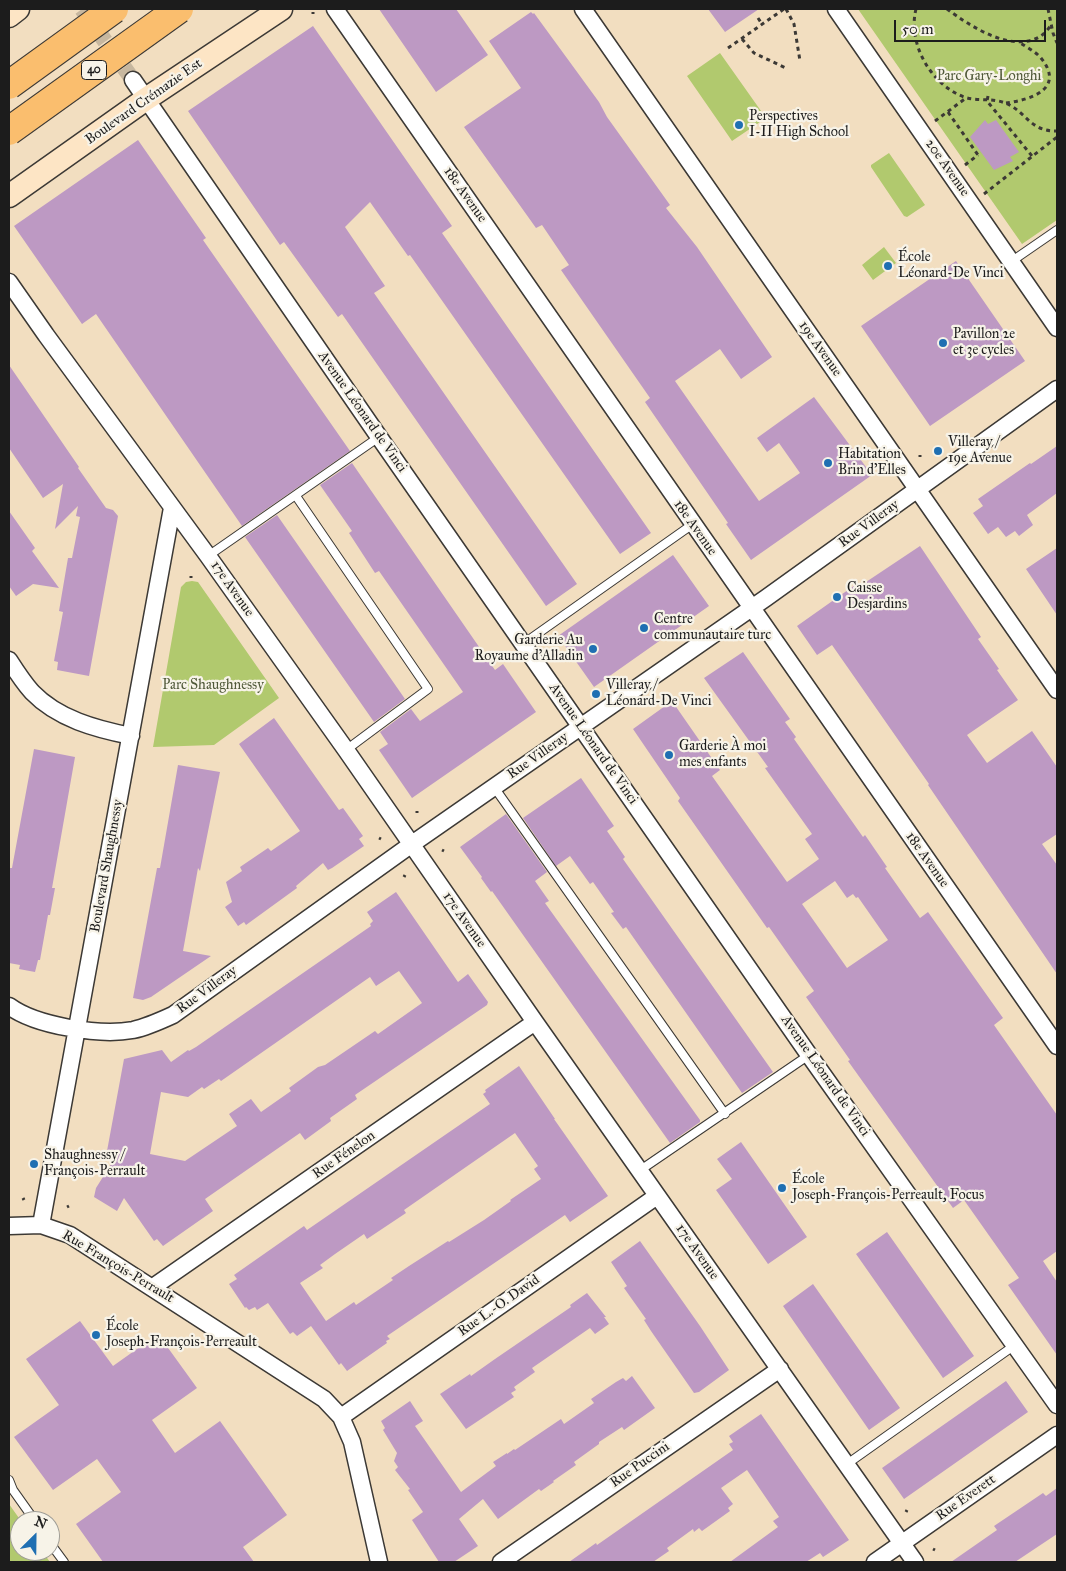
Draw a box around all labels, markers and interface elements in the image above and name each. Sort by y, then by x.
scale bar [896,10,1048,42]
text: 50 m [902,20,934,38]
street label: Boulevard Crémazie Est [82,55,206,149]
road number: 40 [82,60,106,80]
park label: Parc Gary-Longhi [937,69,1041,85]
place label: Perspectives I-II High School [749,109,849,142]
marker: Perspectives I-II High School [733,119,745,131]
street label: 20e Avenue [921,136,973,200]
street label: 18e Avenue [440,164,490,226]
place label: École Léonard-De Vinci [898,250,1004,282]
marker: École Léonard-De Vinci [882,260,894,272]
street label: 19e Avenue [795,318,845,380]
place label: Pavillon 2e et 3e cycles [953,327,1015,360]
marker: Pavillon 2e et 3e cycles [937,337,949,349]
street label: Avenue Léonard de Vinci [314,348,410,476]
place label: Villeray / 19e Avenue [948,435,1012,468]
marker: Villeray / 19e Avenue [932,445,944,457]
place label: Habitation Brin d'Elles [838,447,906,480]
marker: Habitation Brin d'Elles [822,457,834,469]
street label: Rue Villeray [836,496,902,552]
street label: 18e Avenue [670,497,720,559]
street label: 17e Avenue [207,558,257,620]
place label: Caisse Desjardins [847,581,907,614]
marker: Caisse Desjardins [831,591,843,603]
place label: Centre communautaire turc [654,612,771,644]
marker: Centre communautaire turc [638,622,650,634]
place label: Garderie Au Royaume d'Alladin [475,633,583,666]
marker: Garderie Au Royaume d'Alladin [587,643,599,655]
park label: Parc Shaughnessy [162,678,264,694]
place label: Villeray / Léonard-De Vinci [606,678,712,710]
street label: Avenue Léonard de Vinci [545,680,641,808]
marker: Villeray / Léonard-De Vinci [590,688,602,700]
street label: Rue Villeray [504,729,572,783]
place label: Garderie À moi mes enfants [679,739,766,772]
marker: Garderie À moi mes enfants [663,749,675,761]
street label: Boulevard Shaughnessy [87,798,127,934]
street label: 18e Avenue [902,829,952,891]
street label: 17e Avenue [439,889,489,951]
street label: Rue Villeray [174,962,240,1018]
street label: Avenue Léonard de Vinci [777,1012,873,1140]
street label: Rue Fénelon [309,1127,379,1183]
place label: Shaughnessy / François-Perrault [44,1148,145,1180]
marker: Shaughnessy / François-Perrault [28,1158,40,1170]
place label: École Joseph-François-Perreault, Focus [792,1172,984,1204]
marker: École Joseph-François-Perreault, Focus [776,1182,788,1194]
street label: 17e Avenue [672,1221,722,1283]
street label: Rue François-Perrault [59,1227,177,1307]
street label: Rue L.-O. David [455,1272,543,1340]
place label: École Joseph-François-Perreault [106,1319,257,1351]
marker: École Joseph-François-Perreault [90,1329,102,1341]
street label: Rue Puccini [607,1438,673,1492]
street label: Rue Everett [933,1471,999,1525]
north arrow [10,1511,60,1561]
text: N [32,1513,49,1533]

